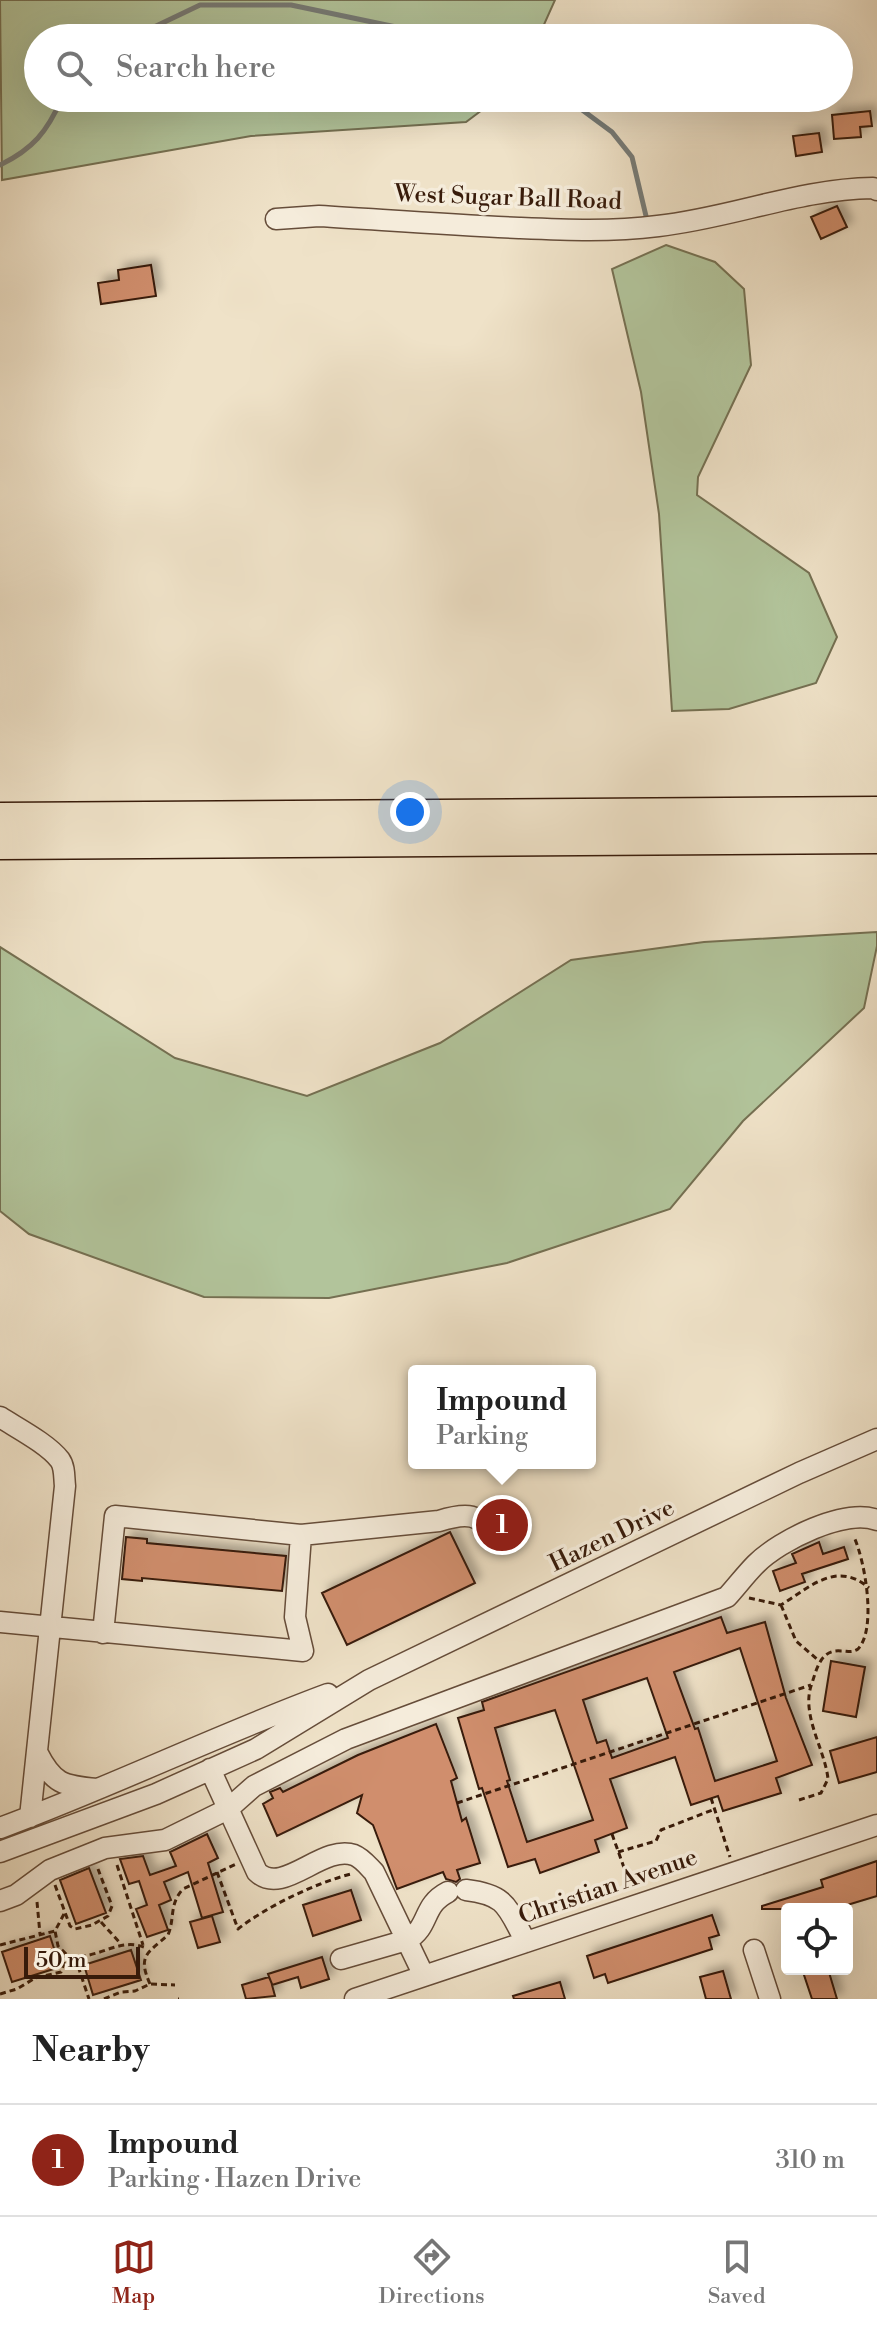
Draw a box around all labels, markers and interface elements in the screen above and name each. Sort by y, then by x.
search box [24,24,853,112]
icon: search [52,46,96,90]
text: Search here [116,49,276,87]
street label: West Sugar Ball Road [393,179,623,217]
your location [390,792,430,832]
popup [408,1365,596,1469]
text: Impound [437,1382,567,1420]
text: Parking [437,1420,528,1452]
street label: Hazen Drive [545,1493,679,1579]
pin: 1 [476,1495,528,1555]
street label: Christian Avenue [515,1842,701,1932]
map controls [781,1903,853,1975]
button: locate [781,1903,853,1975]
scale bar [24,1943,140,1979]
text: 50 m [36,1947,87,1974]
text: Nearby [32,2030,150,2072]
text: Impound [108,2125,239,2163]
text: 1 [52,2144,64,2176]
text: 310 m [776,2144,845,2176]
text: Parking · Hazen Drive [108,2163,361,2195]
tab: Map [112,2235,156,2310]
tab: Directions [379,2235,485,2310]
tab: Saved [708,2235,765,2310]

